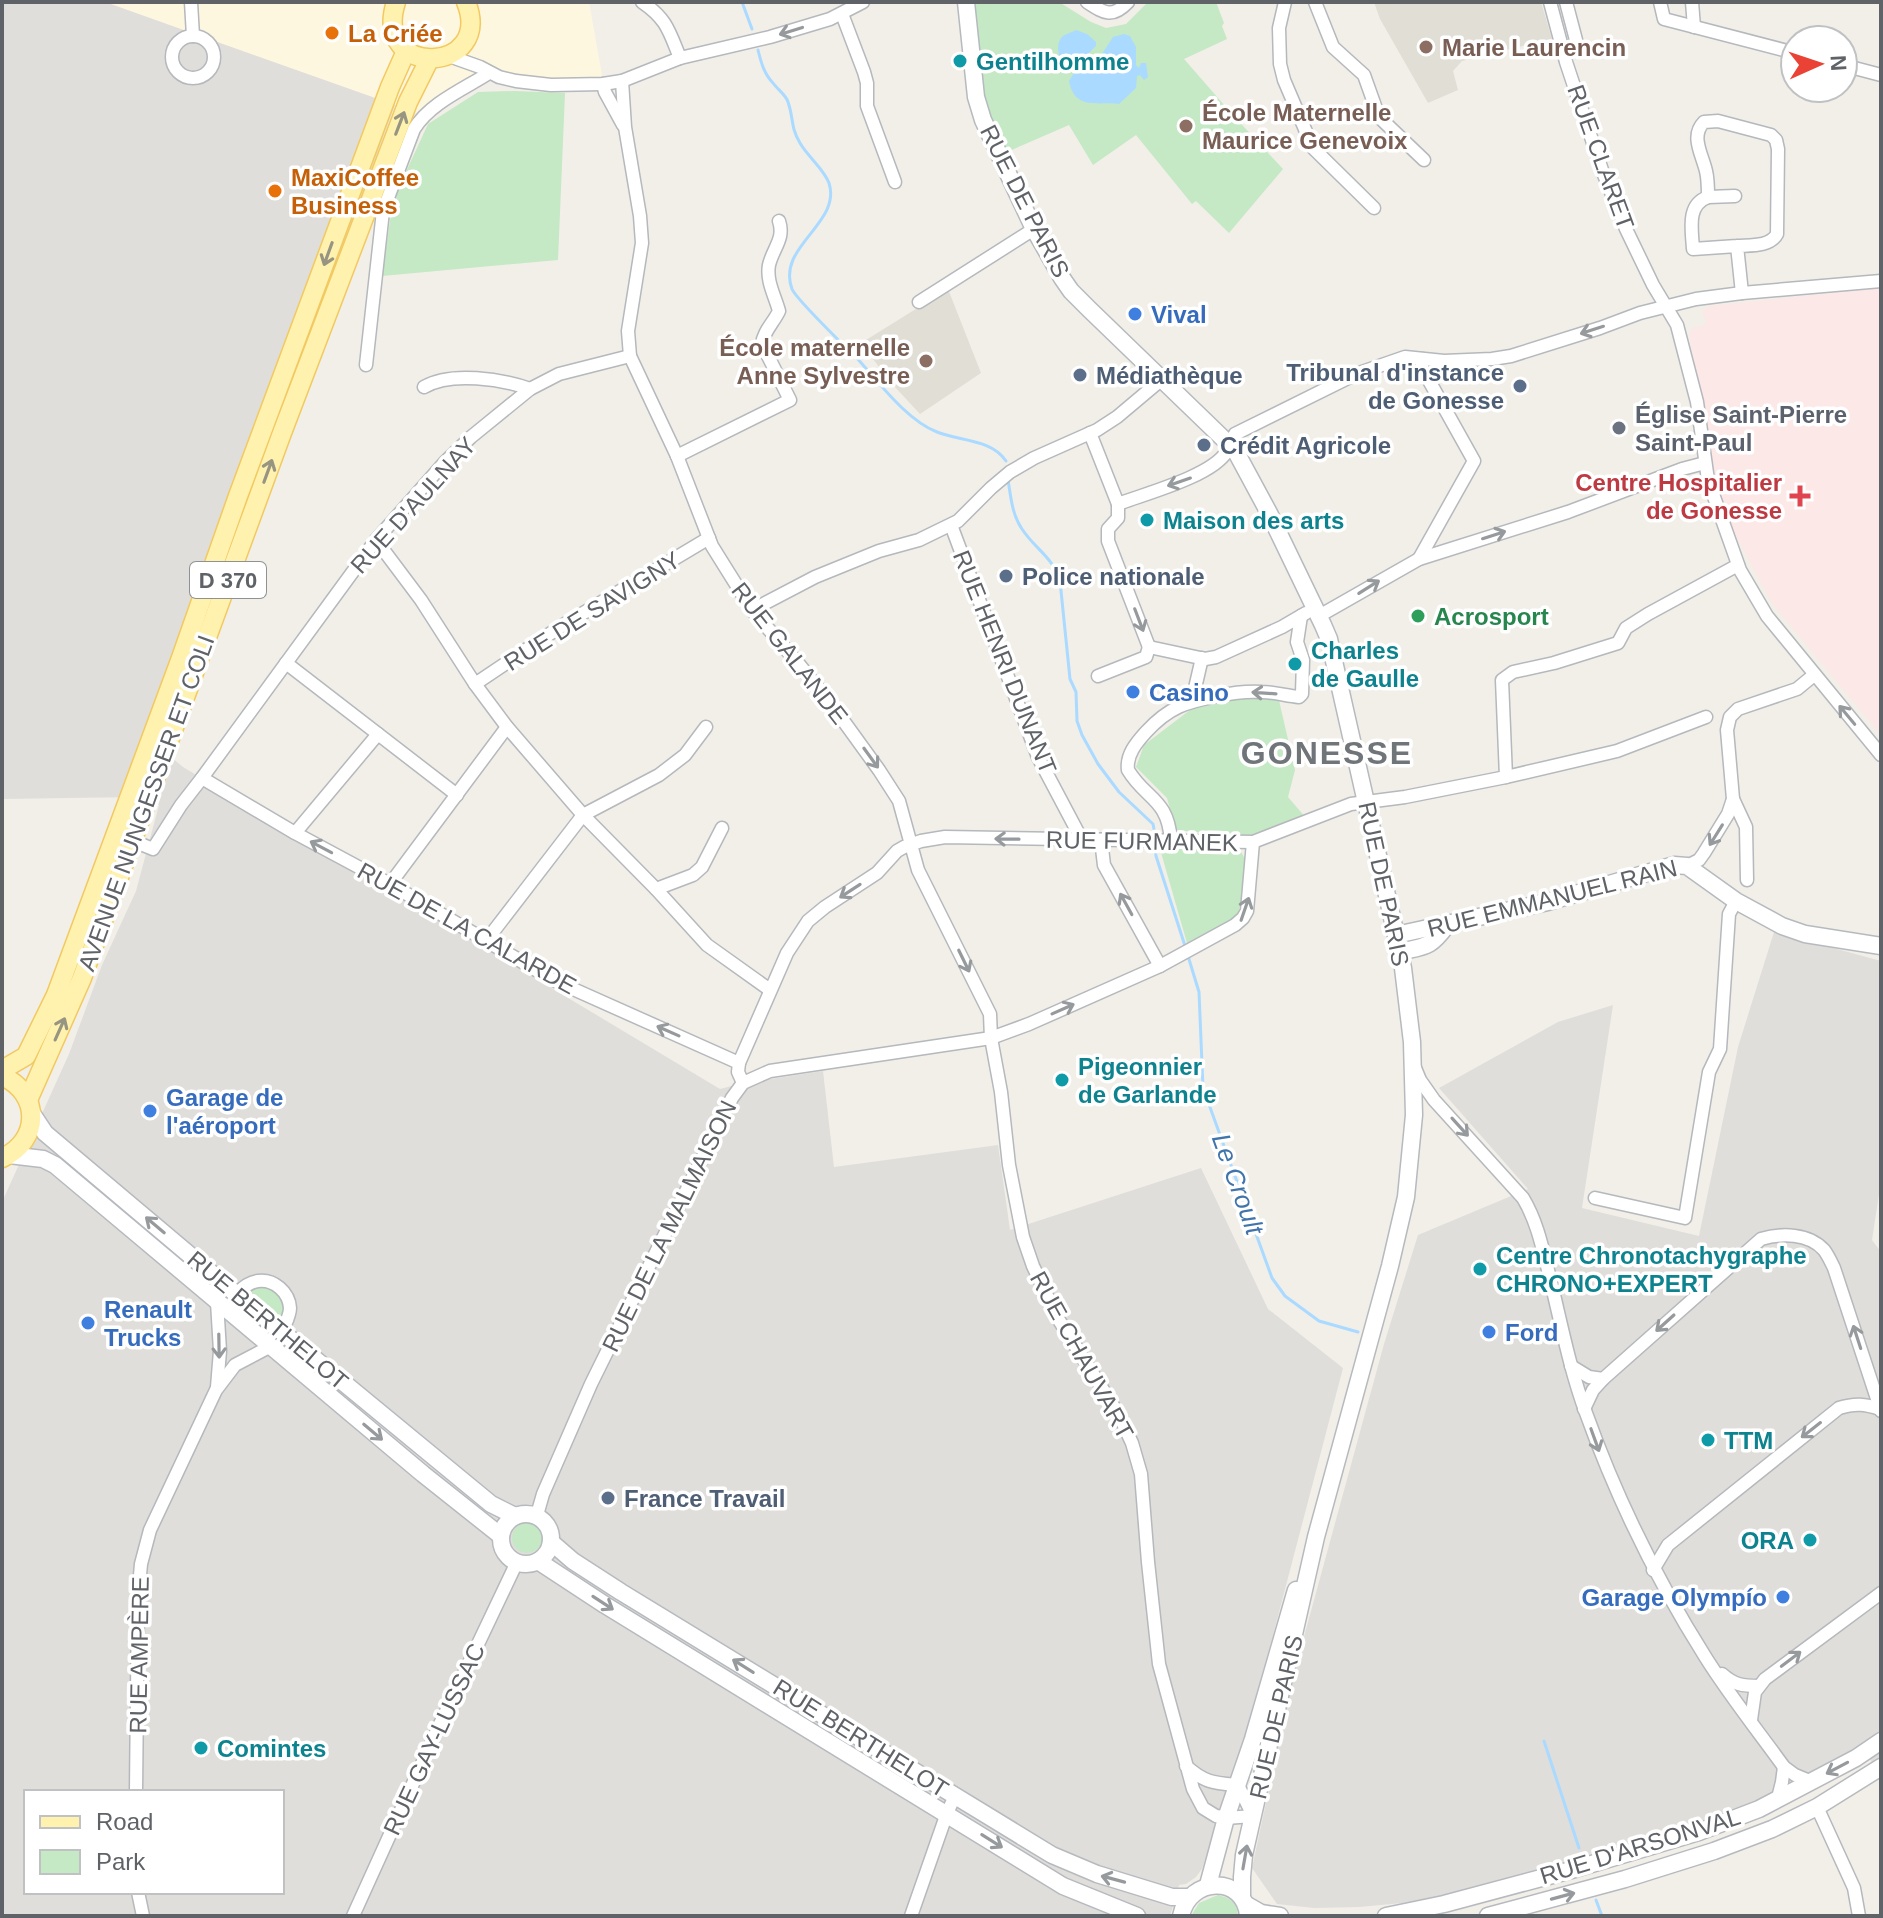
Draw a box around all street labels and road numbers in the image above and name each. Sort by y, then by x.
street label: RUE CLARET [1562,81,1640,233]
street label: RUE DE PARIS [975,120,1075,282]
street label: RUE D'AULNAY [345,431,481,579]
street label: RUE DE SAVIGNY [499,546,685,676]
street label: RUE HENRI DUNANT [948,546,1062,778]
road number: D 370 [190,562,266,598]
street label: RUE GALANDE [726,577,854,729]
street label: AVENUE NUNGESSER ET COLI [73,631,219,975]
street label: RUE DE PARIS [1353,799,1415,969]
street label: RUE FURMANEK [1046,826,1238,856]
street label: RUE EMMANUEL RAIN [1424,854,1680,942]
street label: RUE DE LA CALARDE [353,857,581,999]
street label: RUE DE LA MALMAISON [596,1096,742,1356]
street label: RUE BERTHELOT [182,1245,354,1395]
street label: RUE CHAUVART [1025,1267,1139,1444]
street label: RUE AMPÈRE [124,1576,154,1734]
street label: RUE DE PARIS [1244,1632,1308,1802]
street label: RUE GAY-LUSSAC [378,1639,490,1839]
street label: RUE BERTHELOT [769,1673,954,1803]
street label: RUE D'ARSONVAL [1537,1803,1743,1889]

